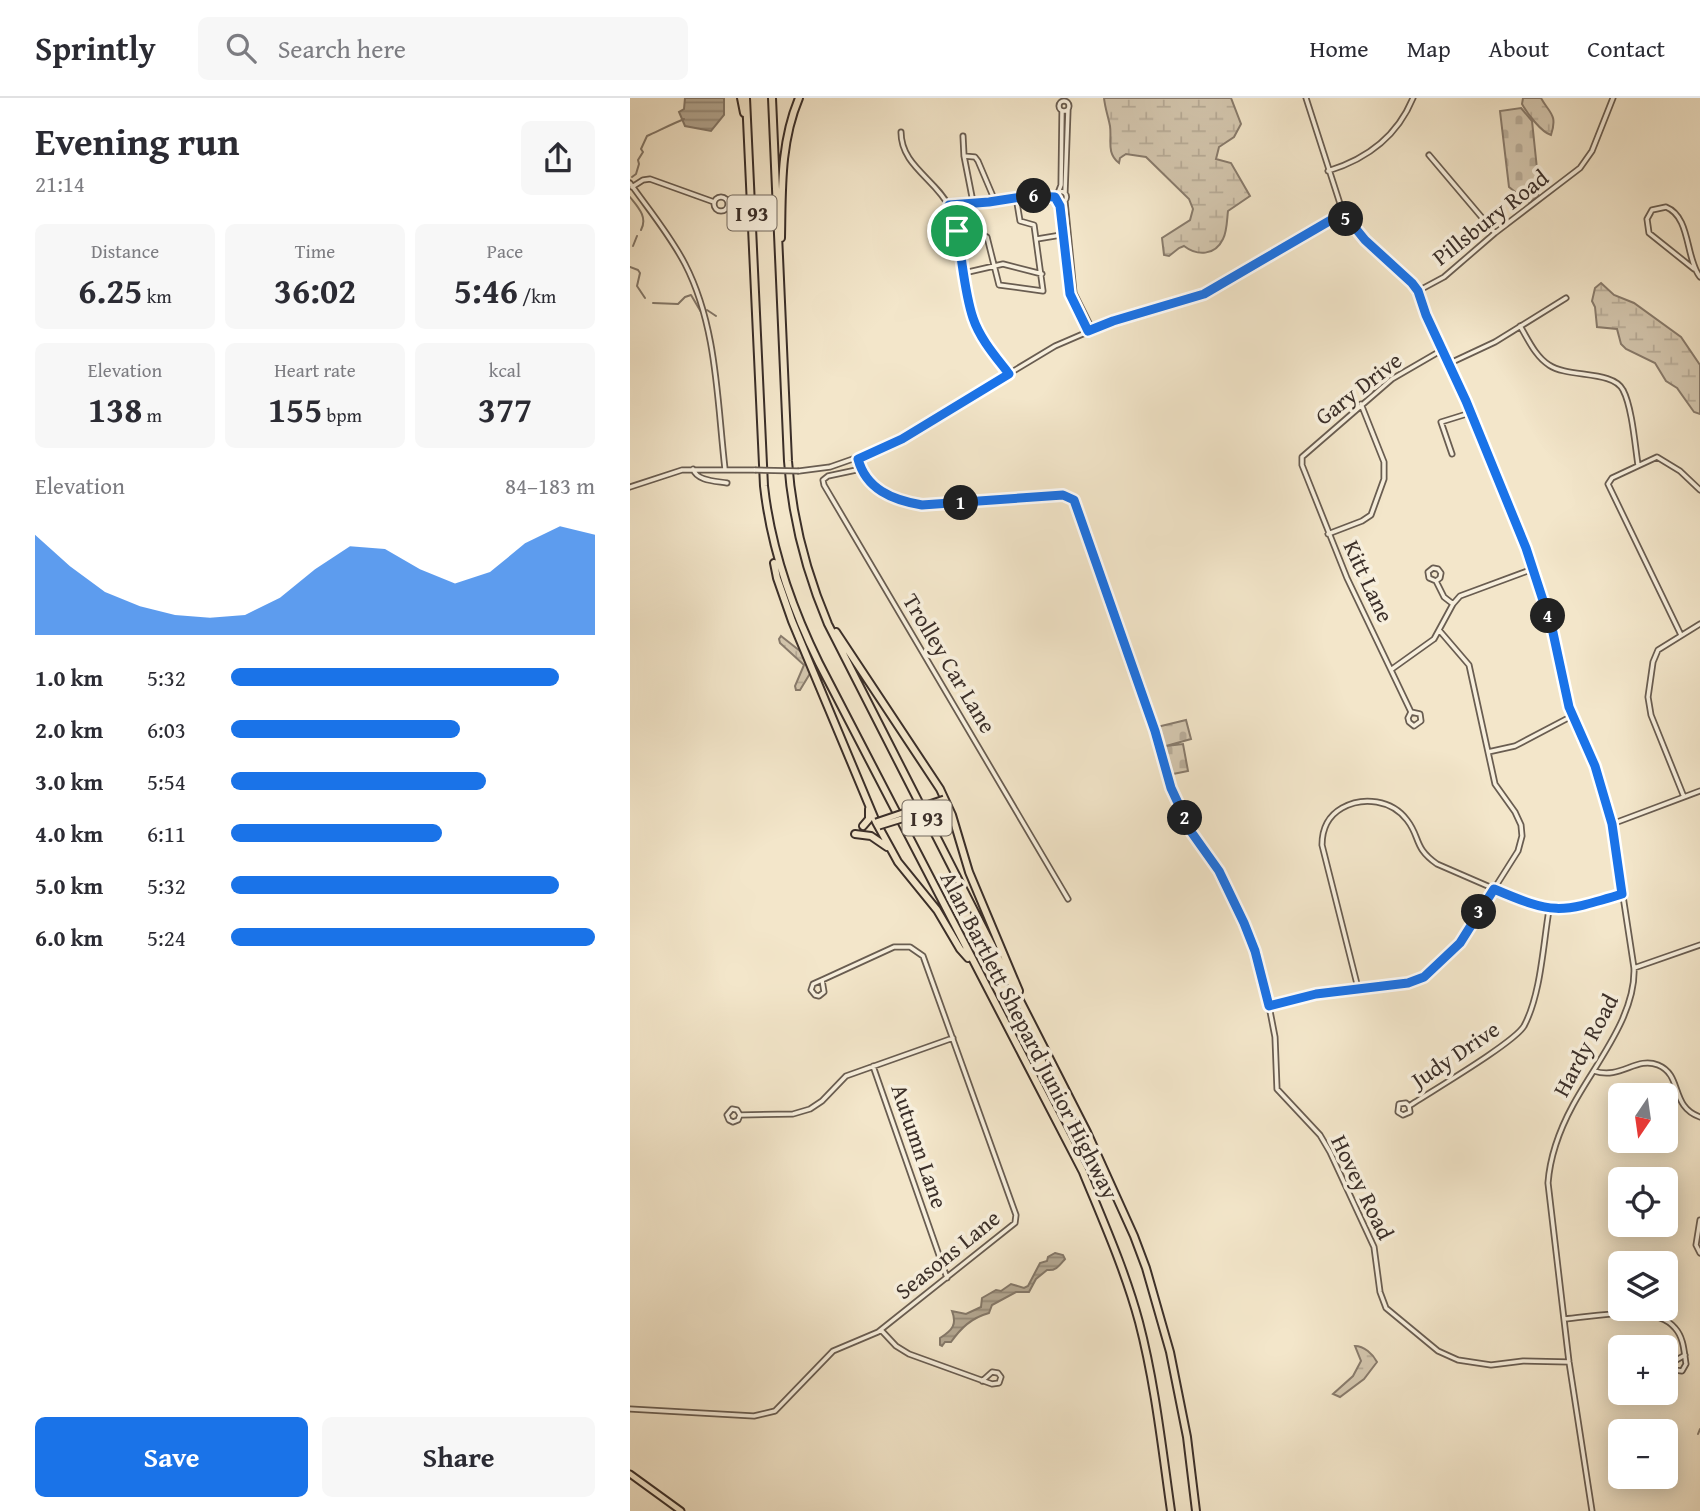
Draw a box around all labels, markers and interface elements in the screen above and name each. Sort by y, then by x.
search box [198,17,688,80]
text: Sprintly [35,24,156,72]
icon: search [222,29,260,67]
text: Search here [278,29,406,68]
text: Home [1310,31,1369,66]
text: Map [1407,31,1451,66]
text: About [1489,31,1549,66]
text: Contact [1587,31,1665,66]
text: Evening run [35,113,239,169]
button: share [521,121,595,195]
street label: Pillsbury Road [1425,161,1556,273]
text: 21:14 [35,167,85,200]
pin: 6 [1016,178,1052,214]
text: 6 [1029,181,1038,209]
road number: I 93 [727,195,776,230]
pin [927,201,987,261]
pin: 5 [1328,202,1364,236]
text: 5 [1341,204,1350,232]
icon: arrive [938,212,976,250]
text: Distance [91,237,159,265]
text: Time [295,237,335,265]
text: Pace [487,237,523,265]
text: 6.25 [78,265,142,316]
text: 36:02 [274,265,356,316]
text: 5:46 [454,265,518,316]
text: km [142,282,172,310]
text: /km [518,282,556,310]
street label: Gary Drive [1308,344,1408,432]
text: Elevation [88,356,162,384]
text: Heart rate [274,356,356,384]
text: kcal [489,356,521,384]
text: 138 [88,384,142,435]
text: 155 [268,384,322,435]
text: 377 [478,384,532,435]
text: m [142,401,162,429]
text: bpm [322,401,362,429]
text: Elevation [35,469,125,502]
text: 84–183 m [505,469,595,502]
pin: 1 [944,486,978,520]
text: 1 [956,488,965,516]
street label: Kitt Lane [1336,535,1402,627]
street label: Trolley Car Lane [895,587,1005,739]
pin: 4 [1530,598,1566,634]
text: 4 [1543,601,1552,629]
text: 1.0 km [35,661,103,694]
text: 5:32 [147,661,186,694]
text: 2.0 km [35,713,103,746]
text: 6:03 [147,713,186,746]
text: 3.0 km [35,765,103,798]
text: 5:54 [147,765,186,798]
road number: I 93 [902,800,952,836]
pin: 2 [1168,800,1202,836]
text: 2 [1180,803,1189,831]
text: 4.0 km [35,817,103,850]
text: 6:11 [147,817,186,850]
street label: Alan Bartlett Shepard Junior Highway [933,865,1128,1205]
text: 5.0 km [35,869,103,902]
text: 5:32 [147,869,186,902]
pin: 3 [1462,894,1496,930]
text: 3 [1474,897,1483,925]
text: 6.0 km [35,921,103,954]
text: 5:24 [147,921,186,954]
street label: Hardy Road [1544,987,1626,1102]
street label: Judy Drive [1402,1012,1506,1097]
street label: Autumn Lane [883,1079,957,1213]
north arrow [1608,1083,1678,1153]
map controls [1608,1083,1678,1489]
street label: Hovey Road [1323,1129,1403,1246]
button: locate [1608,1167,1678,1237]
street label: Seasons Lane [887,1201,1007,1307]
button: layers [1608,1251,1678,1321]
button: + [1608,1335,1678,1405]
button: Save [35,1417,308,1497]
button: Share [322,1417,595,1497]
button: − [1608,1419,1678,1489]

